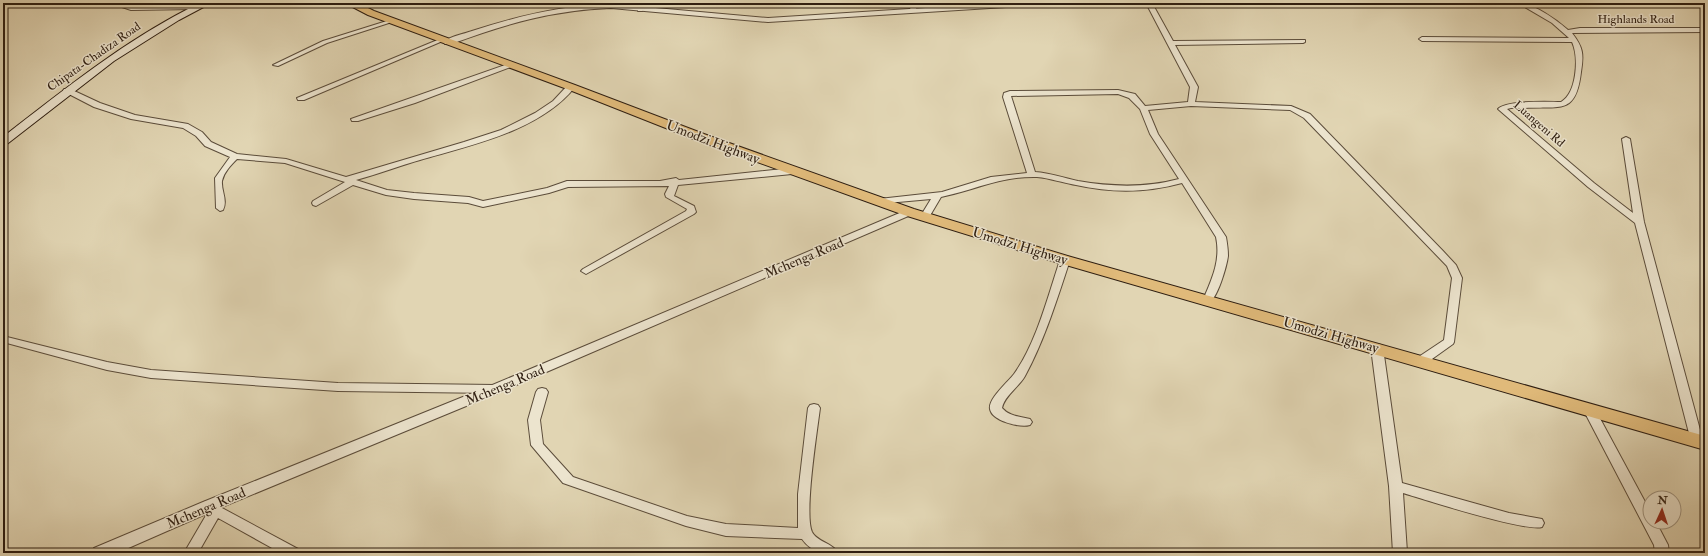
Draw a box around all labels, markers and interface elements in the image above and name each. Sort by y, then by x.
street label: Highlands Road [1597,12,1675,27]
street label: Chipata-Chadiza Road [44,19,144,95]
street label: Luangeni Rd [1510,98,1568,150]
street label: Umodzi Highway [663,116,763,169]
street label: Umodzi Highway [970,223,1071,270]
street label: Mchenga Road [762,234,846,282]
street label: Umodzi Highway [1281,313,1382,358]
street label: Mchenga Road [463,361,547,409]
street label: Mchenga Road [164,484,248,532]
north arrow [1642,490,1682,530]
text: N [1656,494,1669,507]

